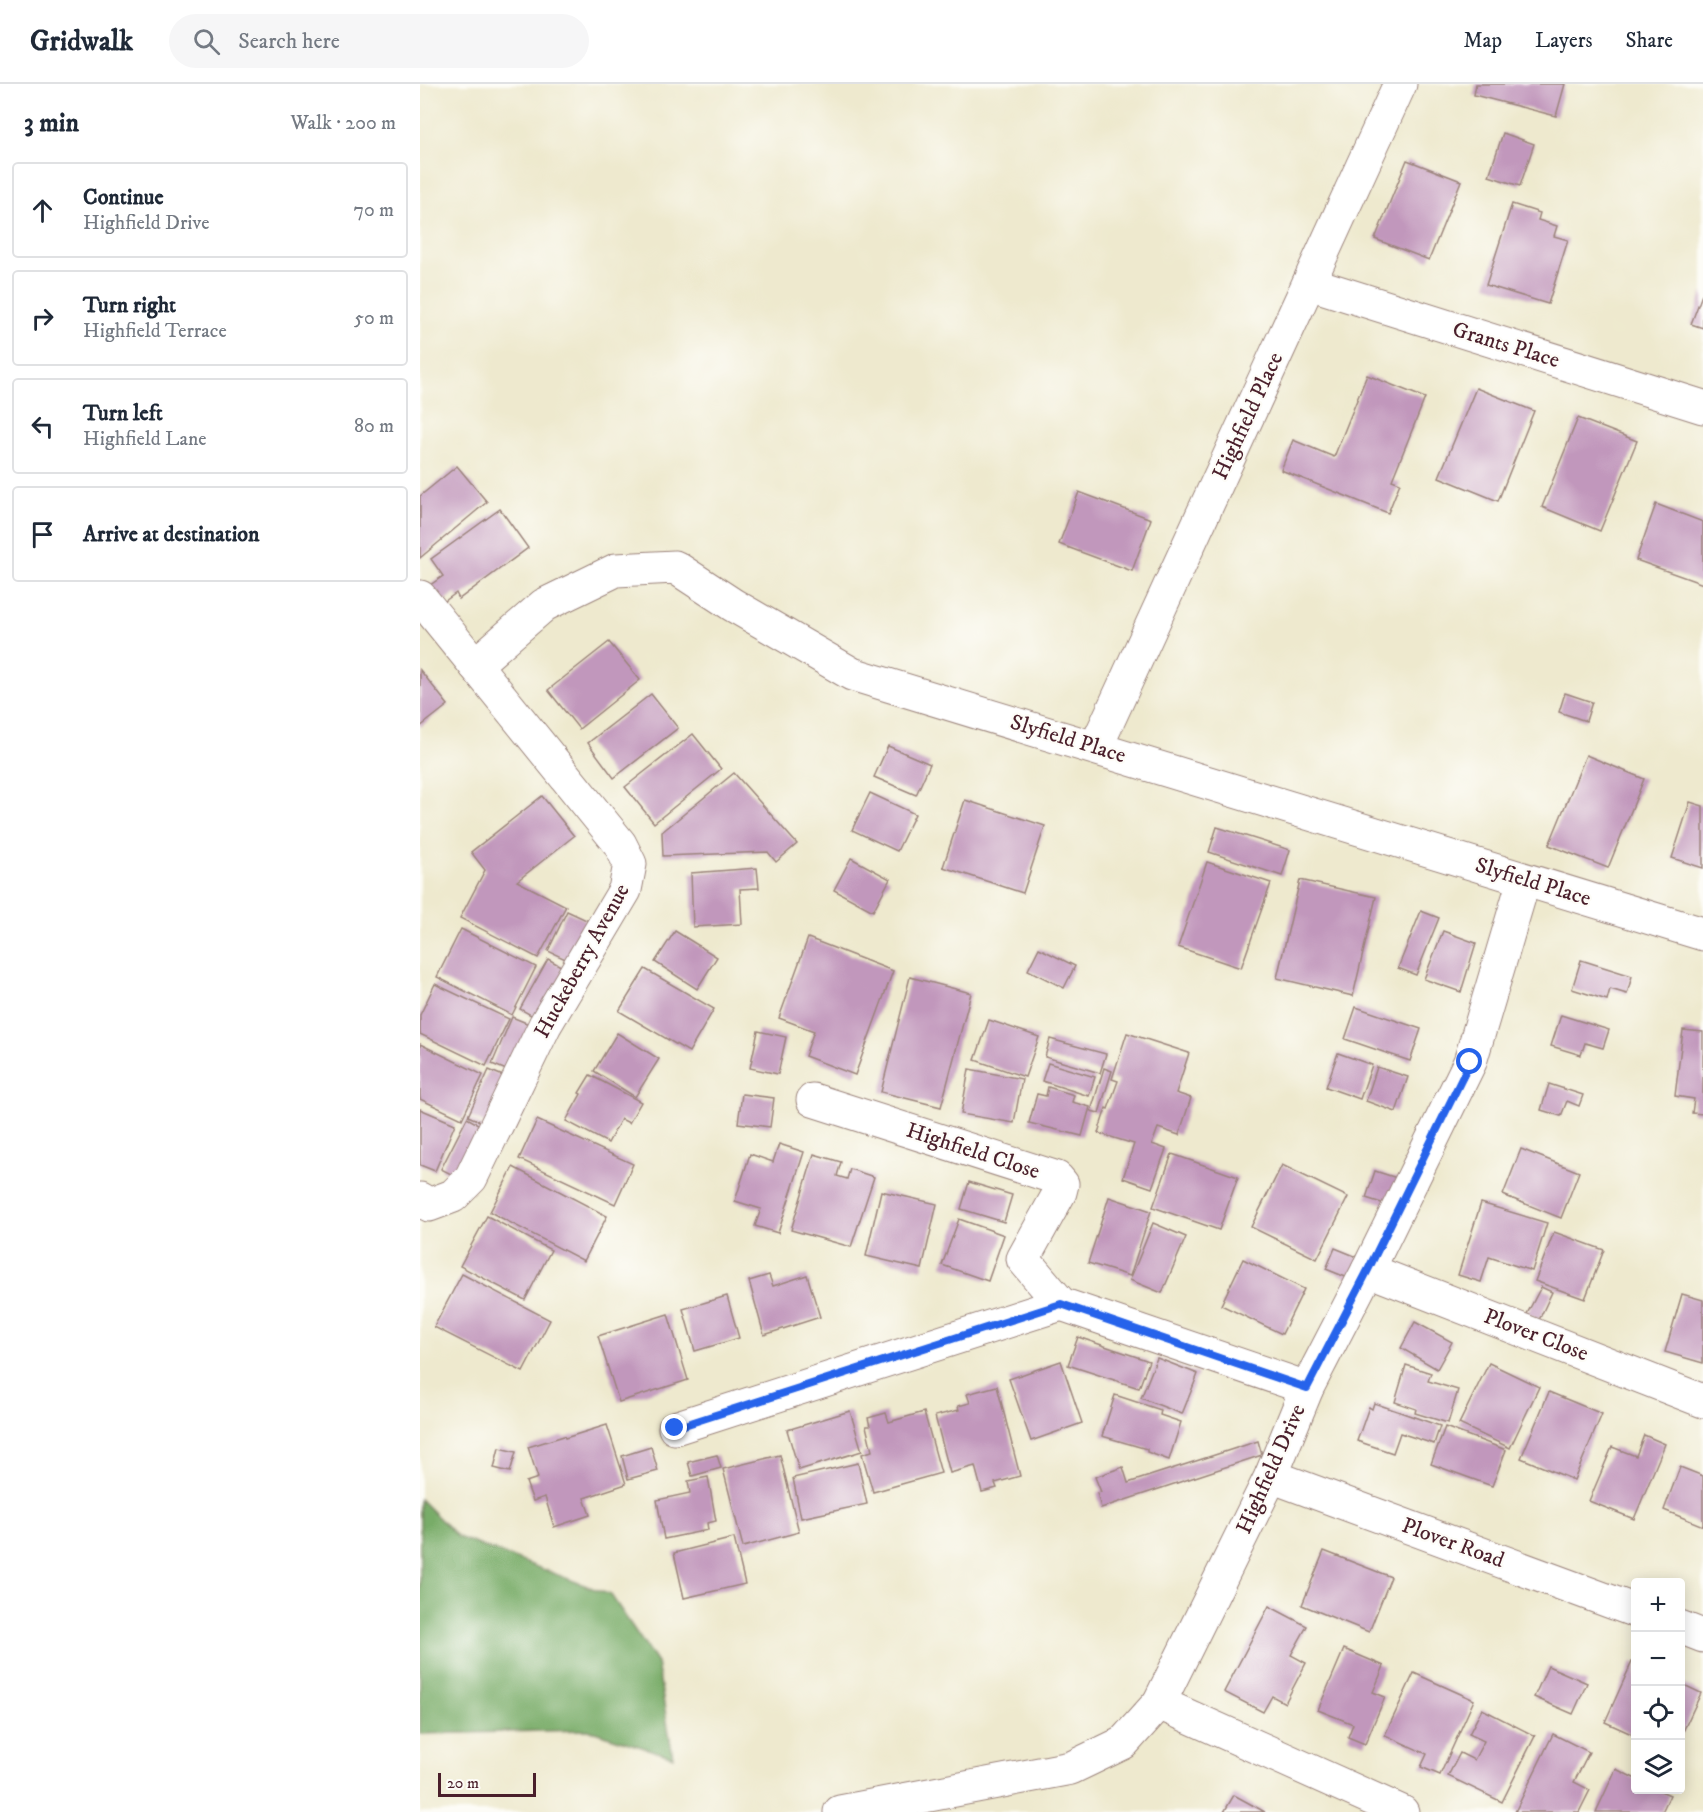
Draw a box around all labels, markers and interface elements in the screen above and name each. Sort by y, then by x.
search box [169,14,589,68]
text: Gridwalk [30,24,133,59]
icon: search [190,25,223,58]
text: Search here [238,28,340,55]
text: Map [1463,28,1502,54]
text: Layers [1535,28,1593,54]
text: Share [1626,28,1673,54]
text: 3 min [24,107,79,140]
text: Walk · 200 m [290,111,396,136]
text: Continue [83,184,164,211]
icon: ahead [26,194,59,227]
text: 70 m [353,198,394,223]
text: Highfield Drive [83,211,210,236]
text: Turn right [83,292,176,319]
icon: right [26,302,59,335]
text: 50 m [354,306,394,331]
street label: Grants Place [1449,316,1563,374]
text: Highfield Terrace [83,319,227,344]
street label: Highfield Place [1207,348,1289,484]
text: Turn left [83,400,163,427]
icon: left [26,410,59,443]
text: 80 m [354,414,394,439]
text: Highfield Lane [83,427,207,452]
icon: arrive [26,518,59,551]
text: Arrive at destination [83,521,260,548]
street label: Slyfield Place [1007,709,1129,769]
street label: Slyfield Place [1472,852,1594,912]
street label: Huckeberry Avenue [528,879,636,1043]
route start [1456,1048,1482,1074]
street label: Highfield Close [903,1117,1043,1185]
street label: Plover Close [1480,1303,1592,1367]
street label: Highfield Drive [1230,1400,1312,1538]
route end [661,1414,687,1440]
street label: Plover Road [1398,1512,1508,1574]
map controls [1631,1578,1685,1794]
button: + [1631,1578,1685,1632]
button: − [1631,1632,1685,1686]
button: locate [1631,1686,1685,1740]
button: layers [1631,1740,1685,1794]
scale bar [438,1770,536,1798]
text: 20 m [447,1773,479,1793]

